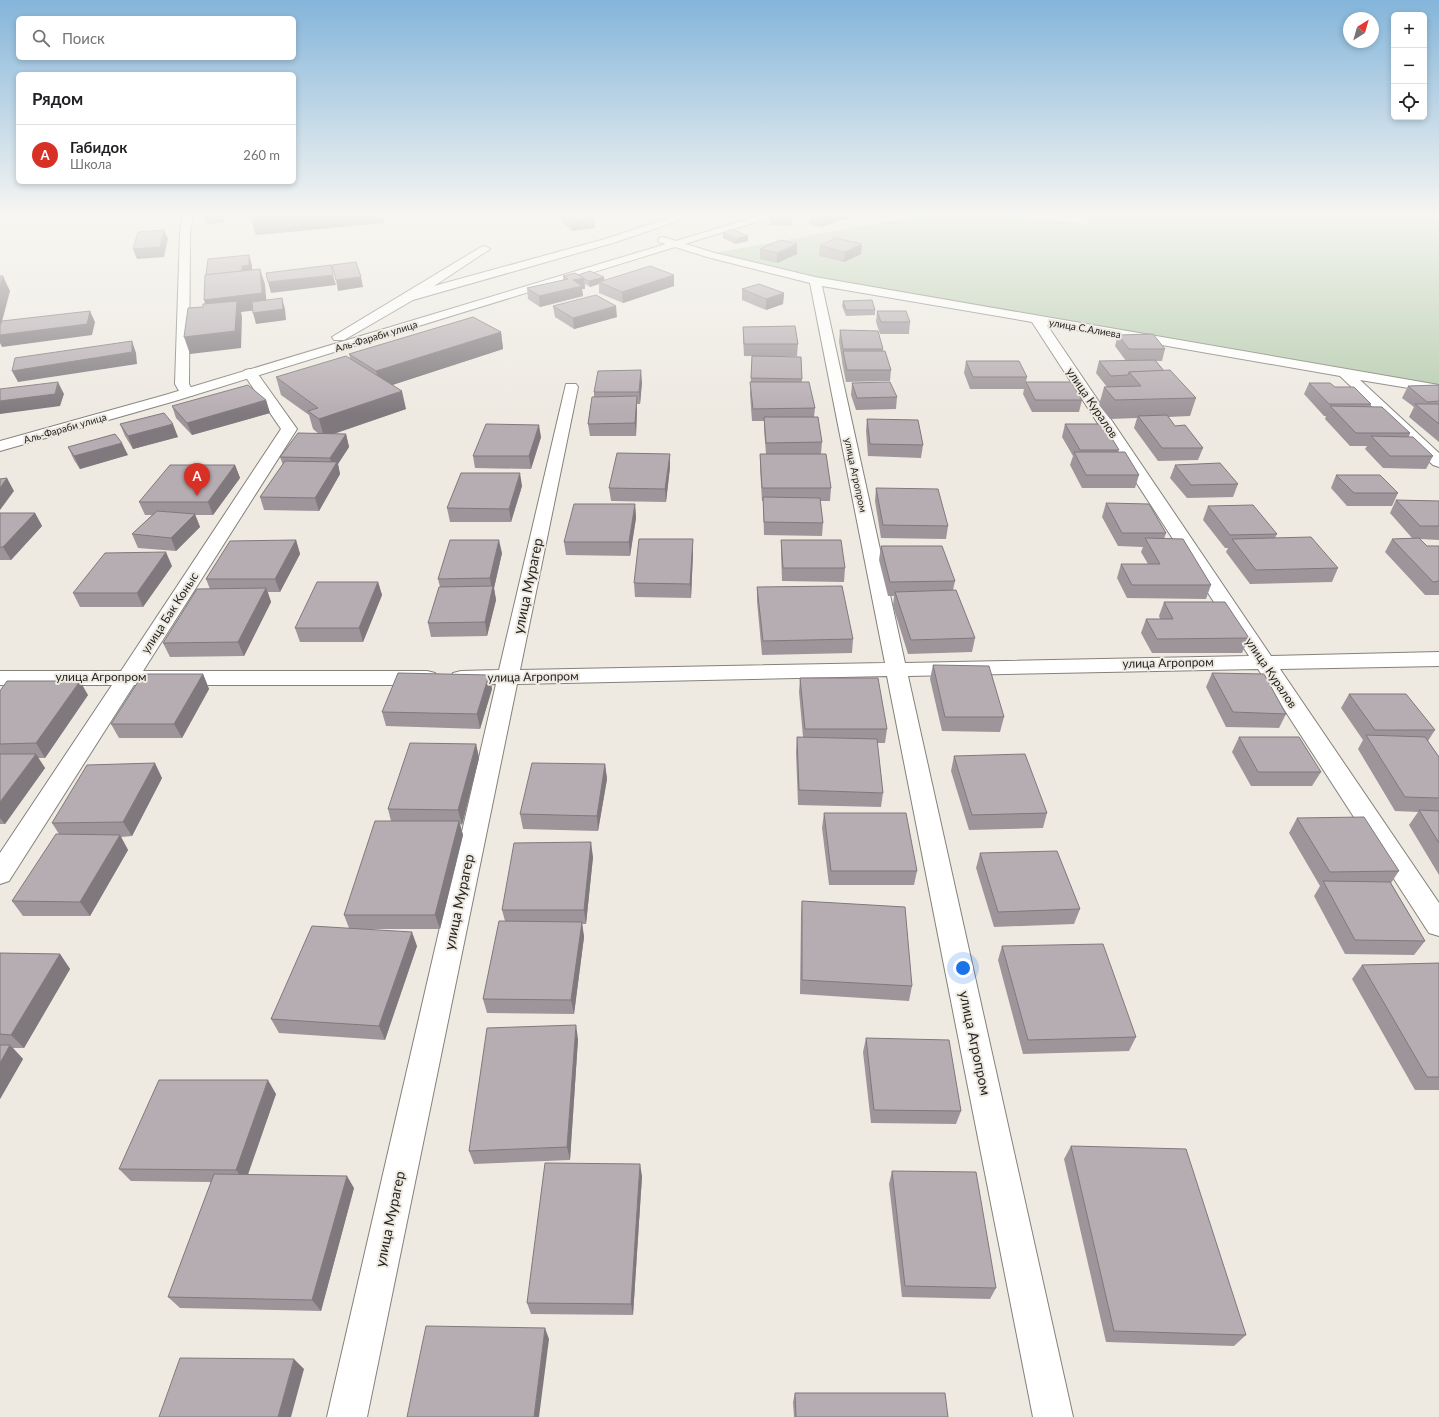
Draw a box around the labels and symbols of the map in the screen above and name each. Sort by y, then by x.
north arrow [1343,12,1379,48]
street label: улица С.Алиева [1048,316,1122,340]
street label: Аль-Фараби улица [333,318,419,354]
street label: улица Куралов [1063,365,1122,441]
street label: Аль-Фараби улица [22,410,108,446]
street label: улица Агропром [842,437,870,513]
pin: A [184,463,210,496]
street label: улица Мурагер [509,536,546,635]
street label: улица Бак Коныс [138,569,202,656]
street label: улица Куралов [1242,635,1301,711]
street label: улица Агропром [1122,654,1214,671]
street label: улица Агропром [487,668,579,685]
street label: улица Агропром [55,669,147,684]
street label: улица Мурагер [440,852,477,951]
your location [953,958,973,978]
street label: улица Агропром [956,989,995,1097]
street label: улица Мурагер [371,1169,408,1268]

